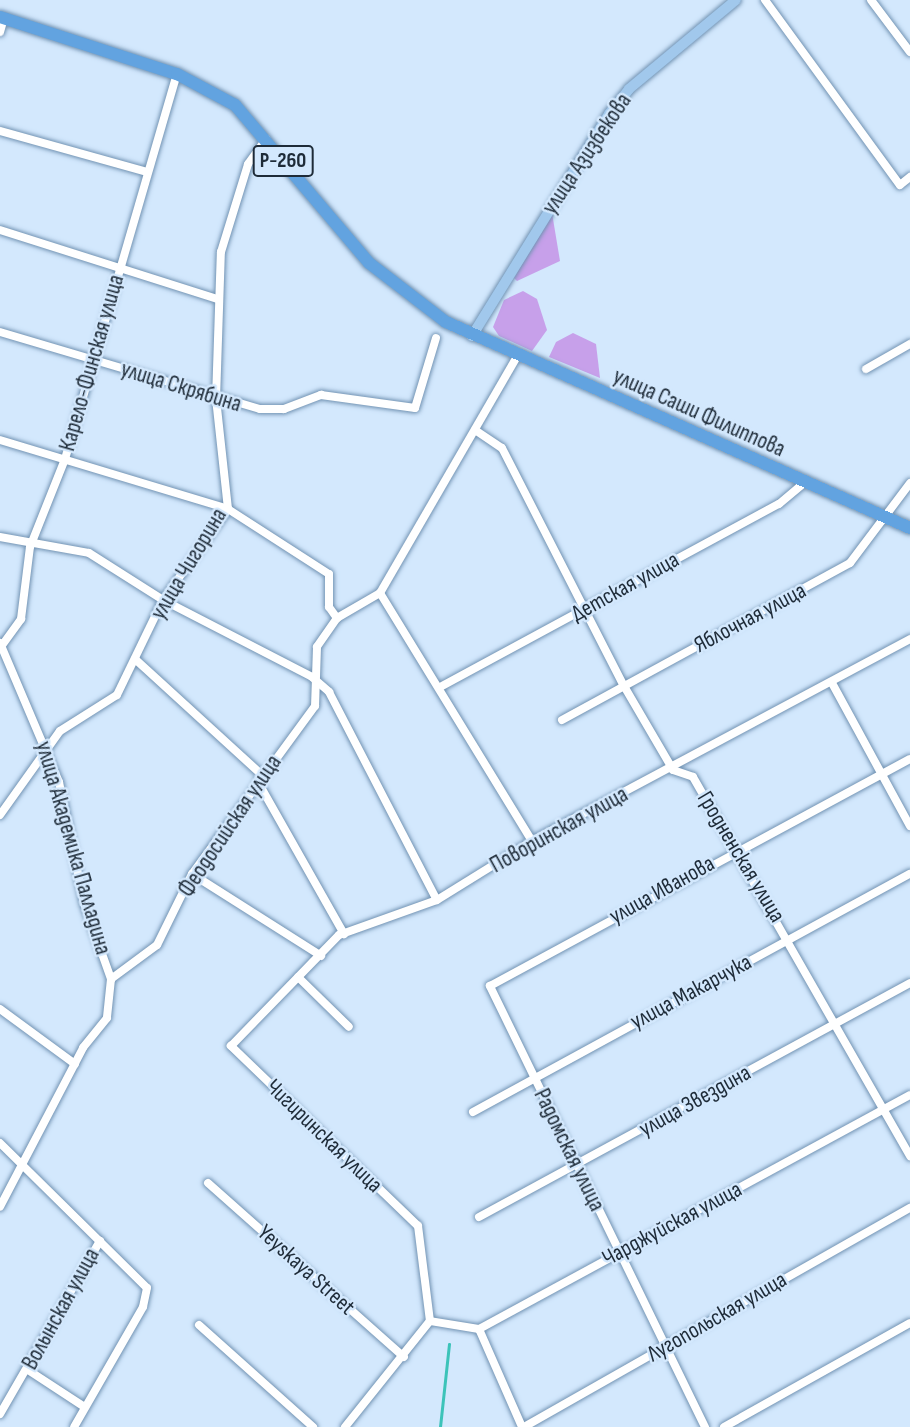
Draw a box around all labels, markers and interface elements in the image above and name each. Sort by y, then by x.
street label: улица Азизбекова [536,88,638,220]
road number: Р-260 [252,144,314,178]
street label: Карело-Финская улица [54,272,130,454]
street label: улица Скрябина [117,356,245,418]
street label: улица Саши Филиппова [609,363,789,463]
street label: улица Чигорина [145,503,233,625]
street label: Детская улица [566,546,684,628]
street label: Яблочная улица [689,577,811,659]
street label: улица Академика Палладина [29,738,117,958]
street label: Феодосийская улица [172,750,288,902]
street label: Поворинская улица [485,781,633,879]
street label: Гродненская улица [691,787,791,927]
street label: улица Иванова [604,850,720,930]
street label: улица Макарчука [626,948,756,1036]
street label: улица Звездина [634,1059,756,1143]
street label: Чигиринская улица [260,1073,388,1199]
street label: Радомская улица [528,1084,610,1216]
street label: Чарджуйская улица [597,1176,747,1272]
street label: Yeyskaya Street [252,1219,360,1321]
street label: Волынская улица [16,1243,106,1375]
street label: Лугопольская улица [642,1266,792,1368]

